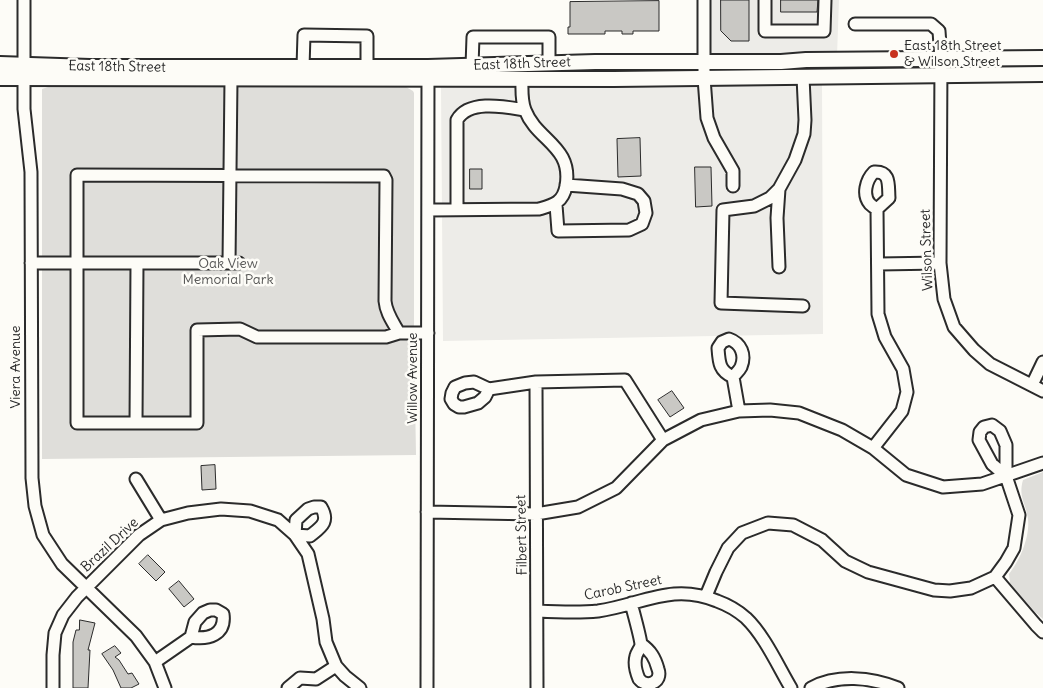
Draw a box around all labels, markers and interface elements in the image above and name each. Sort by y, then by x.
place label: East 18th Street & Wilson Street [904,38,1002,70]
marker: East 18th Street & Wilson Street [888,48,900,60]
street label: East 18th Street [473,54,571,74]
street label: East 18th Street [68,58,166,76]
street label: Wilson Street [917,209,937,291]
park label: Oak View Memorial Park [182,256,274,288]
street label: Viera Avenue [8,325,24,409]
street label: Willow Avenue [405,332,421,424]
street label: Filbert Street [513,495,531,575]
street label: Brazil Drive [78,514,142,576]
street label: Carob Street [583,572,663,604]

